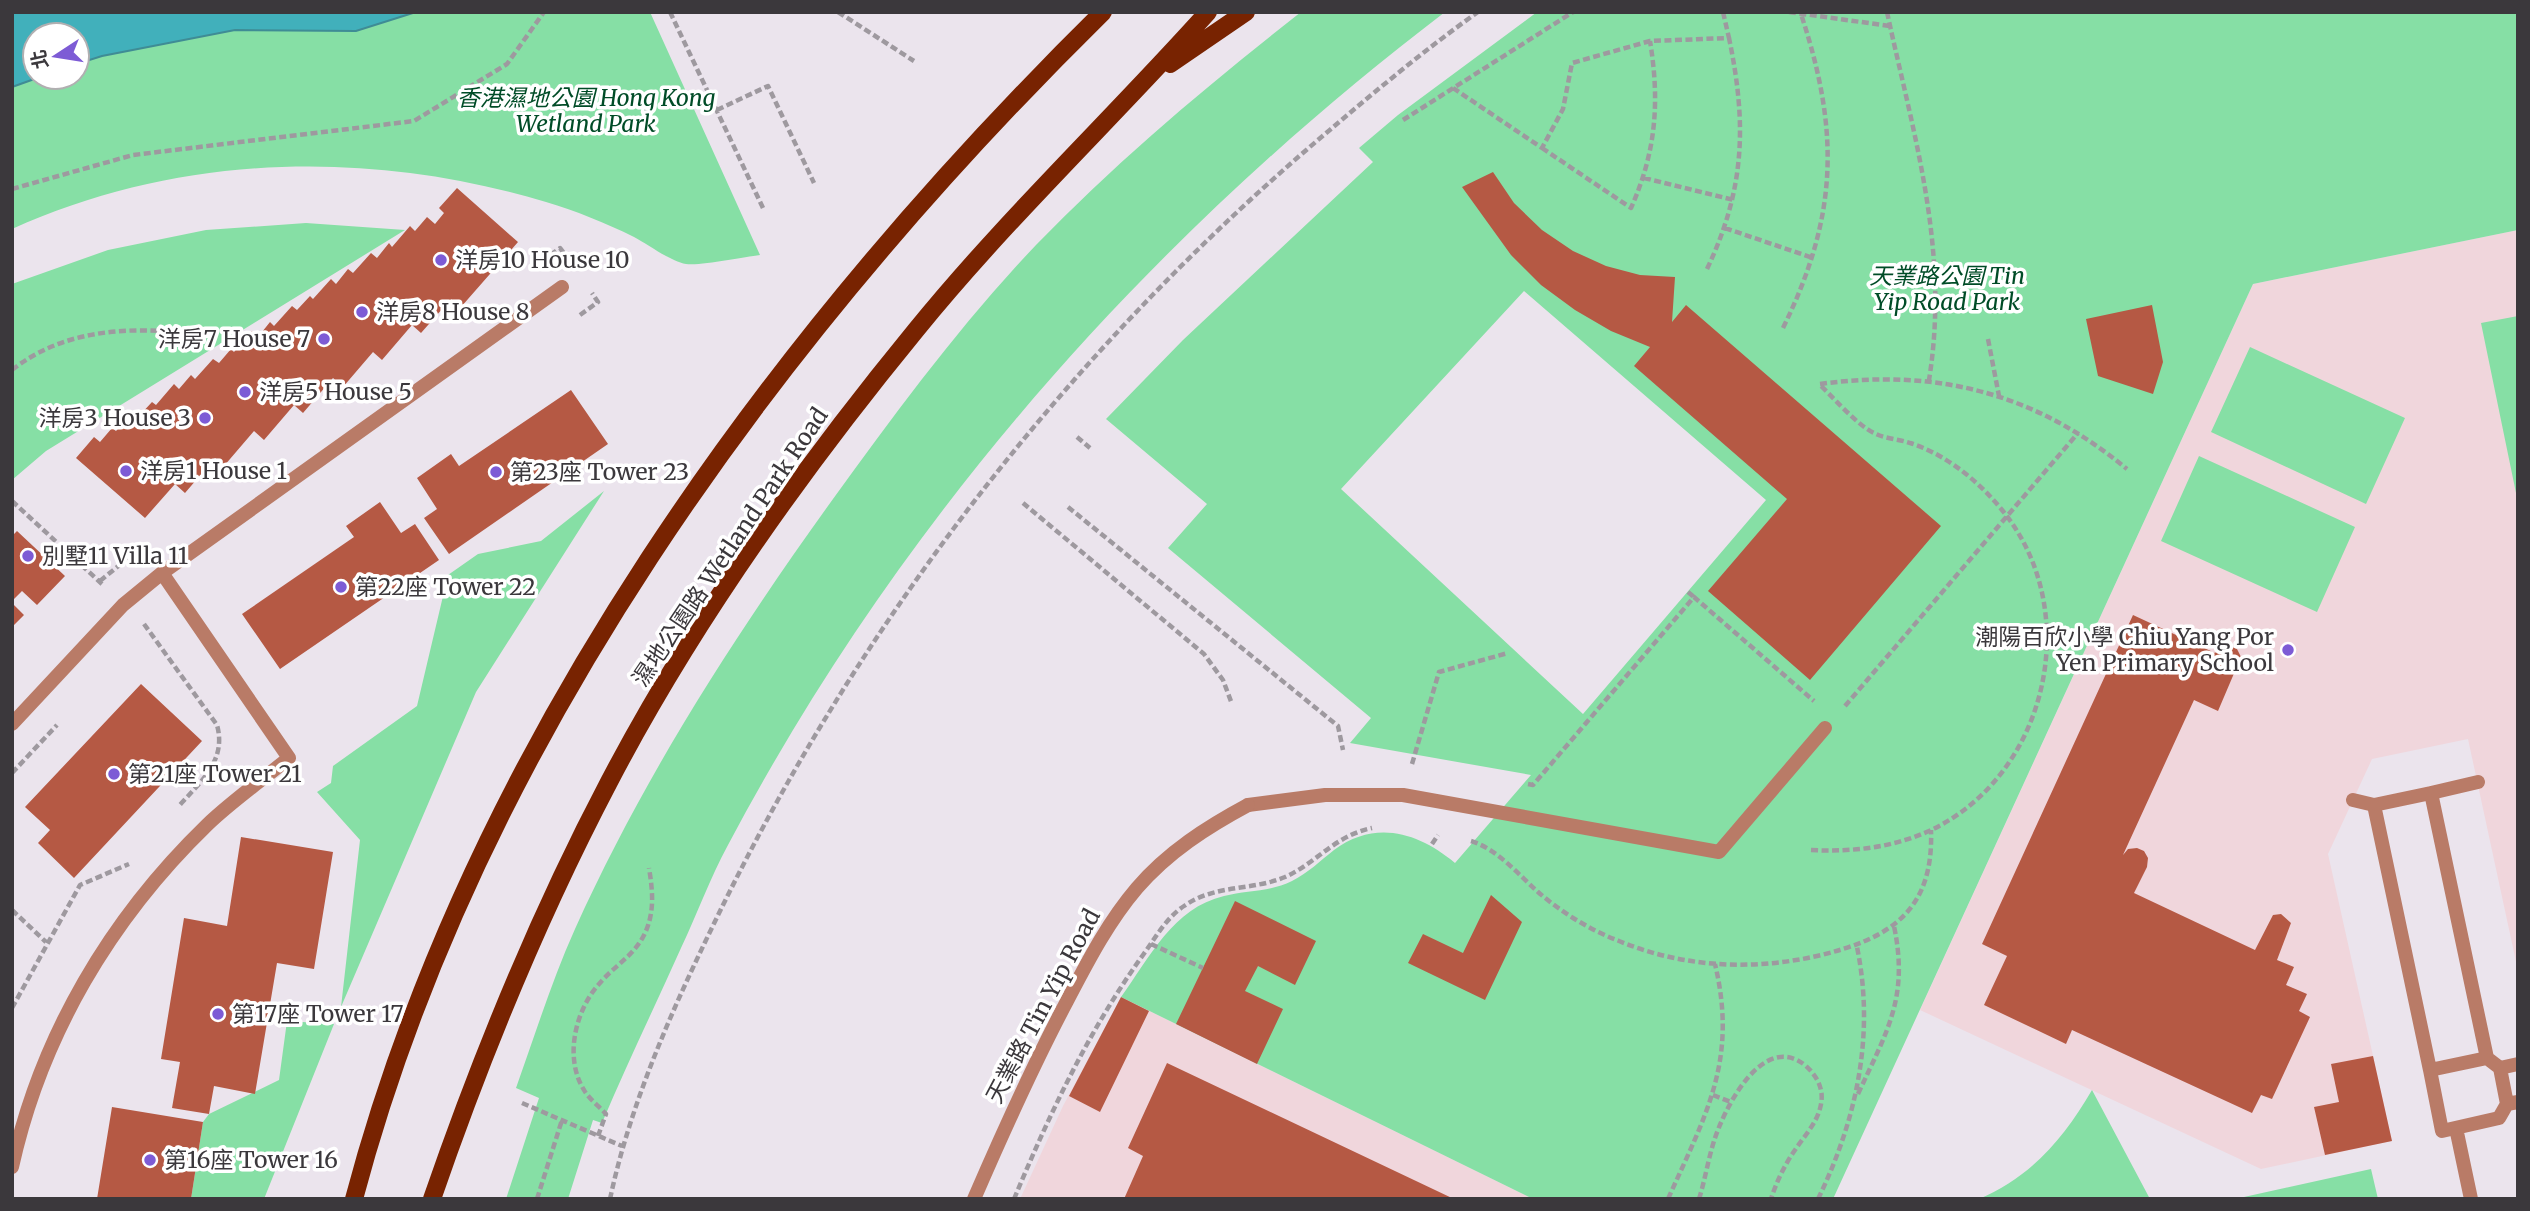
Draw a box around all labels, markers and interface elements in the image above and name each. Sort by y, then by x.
north arrow [21,21,91,91]
text: 北 [26,48,53,71]
park label: 香港濕地公園 Hong Kong Wetland Park [457,83,715,138]
place label: 洋房10 House 10 [455,245,630,274]
marker: 洋房10 House 10 [433,252,449,268]
park label: 天業路公園 Tin Yip Road Park [1869,261,2025,316]
place label: 洋房8 House 8 [376,297,530,326]
marker: 洋房8 House 8 [354,304,370,320]
place label: 洋房7 House 7 [158,324,310,353]
marker: 洋房7 House 7 [316,331,332,347]
place label: 洋房5 House 5 [259,377,412,406]
marker: 洋房5 House 5 [237,384,253,400]
street label: 濕地公園路 Wetland Park Road [625,402,834,692]
place label: 洋房3 House 3 [39,403,191,432]
marker: 洋房3 House 3 [197,410,213,426]
place label: 洋房1 House 1 [140,456,287,485]
place label: 第23座 Tower 23 [510,457,689,486]
marker: 洋房1 House 1 [118,463,134,479]
marker: 第23座 Tower 23 [488,464,504,480]
place label: 別墅11 Villa 11 [42,541,188,570]
marker: 別墅11 Villa 11 [20,548,36,564]
place label: 第22座 Tower 22 [355,572,536,601]
marker: 第22座 Tower 22 [333,579,349,595]
place label: 潮陽百欣小學 Chiu Yang Por Yen Primary School [1975,622,2274,677]
marker: 潮陽百欣小學 Chiu Yang Por Yen Primary School [2280,642,2296,658]
place label: 第21座 Tower 21 [128,759,302,788]
marker: 第21座 Tower 21 [106,766,122,782]
street label: 天業路 Tin Yip Road [979,904,1106,1108]
place label: 第17座 Tower 17 [232,999,404,1028]
marker: 第17座 Tower 17 [210,1006,226,1022]
place label: 第16座 Tower 16 [164,1145,338,1174]
marker: 第16座 Tower 16 [142,1152,158,1168]

